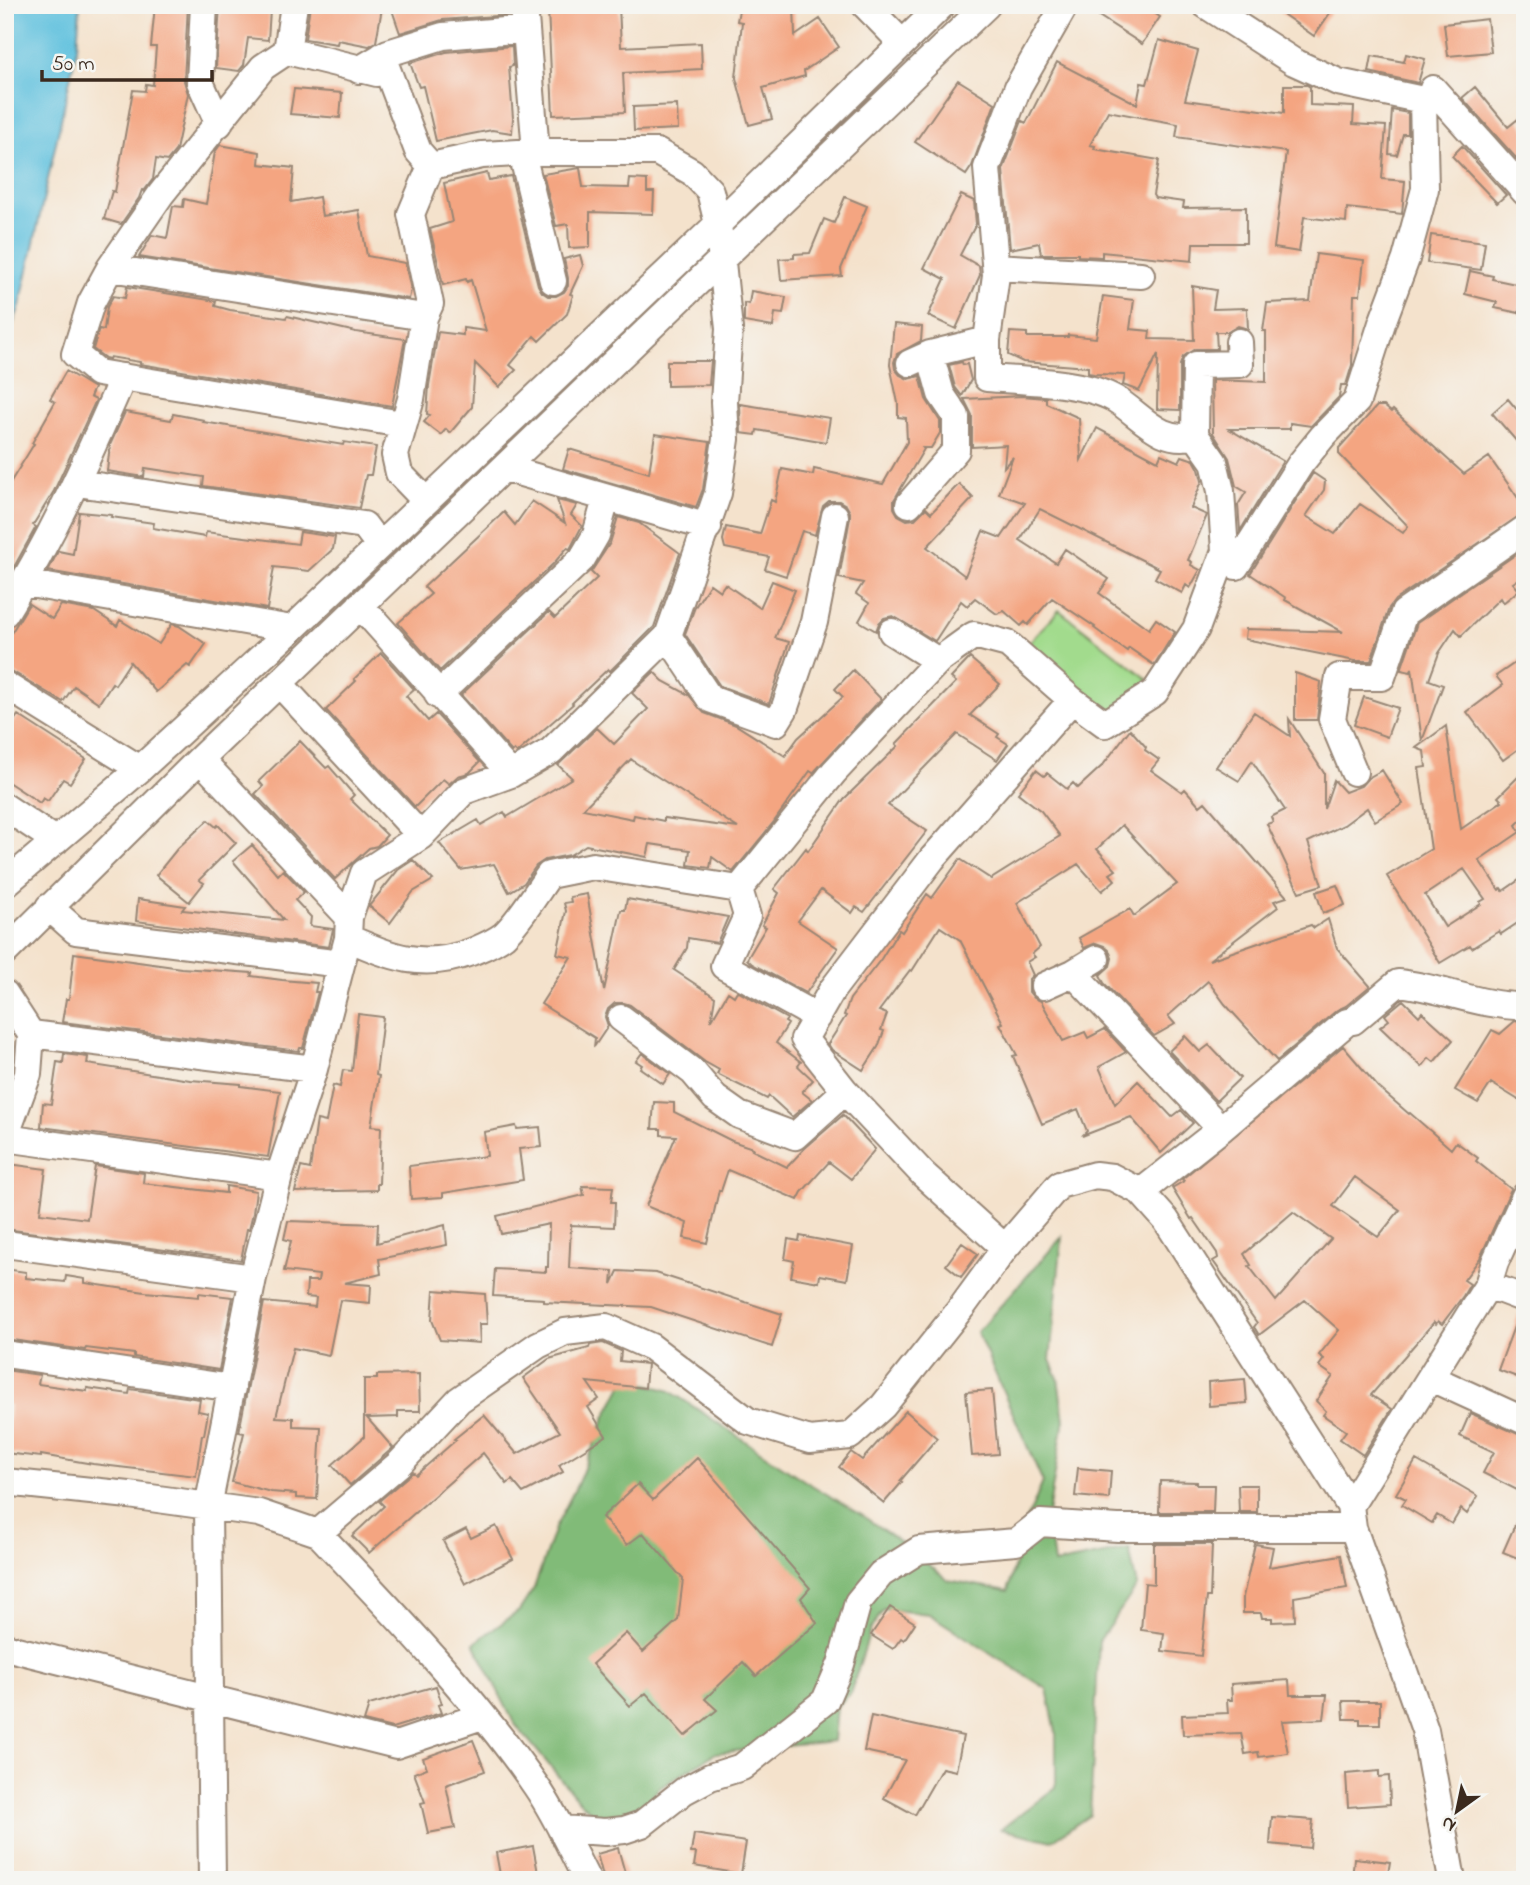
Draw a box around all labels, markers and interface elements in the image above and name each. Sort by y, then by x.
scale bar [42,38,212,82]
text: 50 m [52,50,95,80]
north arrow [1422,1776,1492,1846]
text: N [1436,1808,1462,1838]

